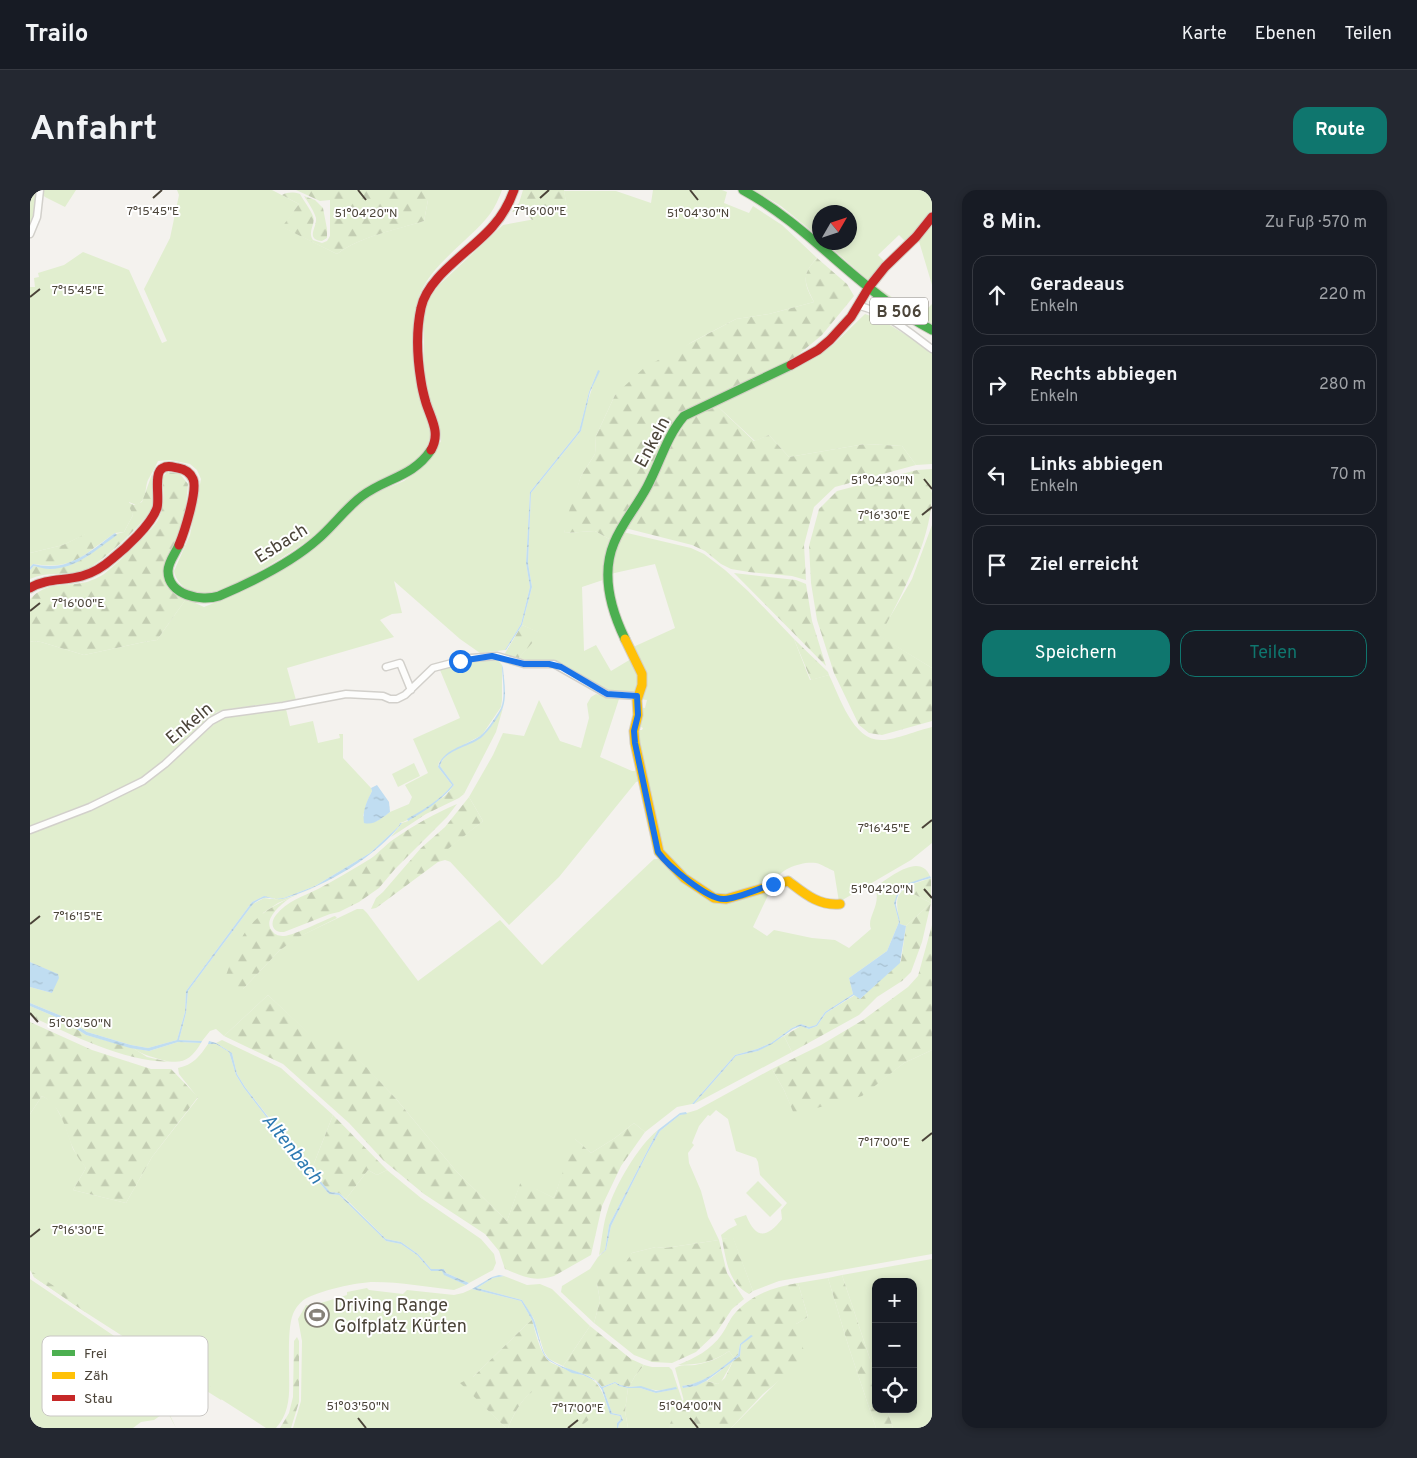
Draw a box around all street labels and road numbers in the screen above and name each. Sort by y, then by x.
road number: B 506 [870,298,928,324]
street label: Enkeln [630,413,676,472]
street label: Esbach [251,519,313,569]
street label: Enkeln [162,698,218,750]

